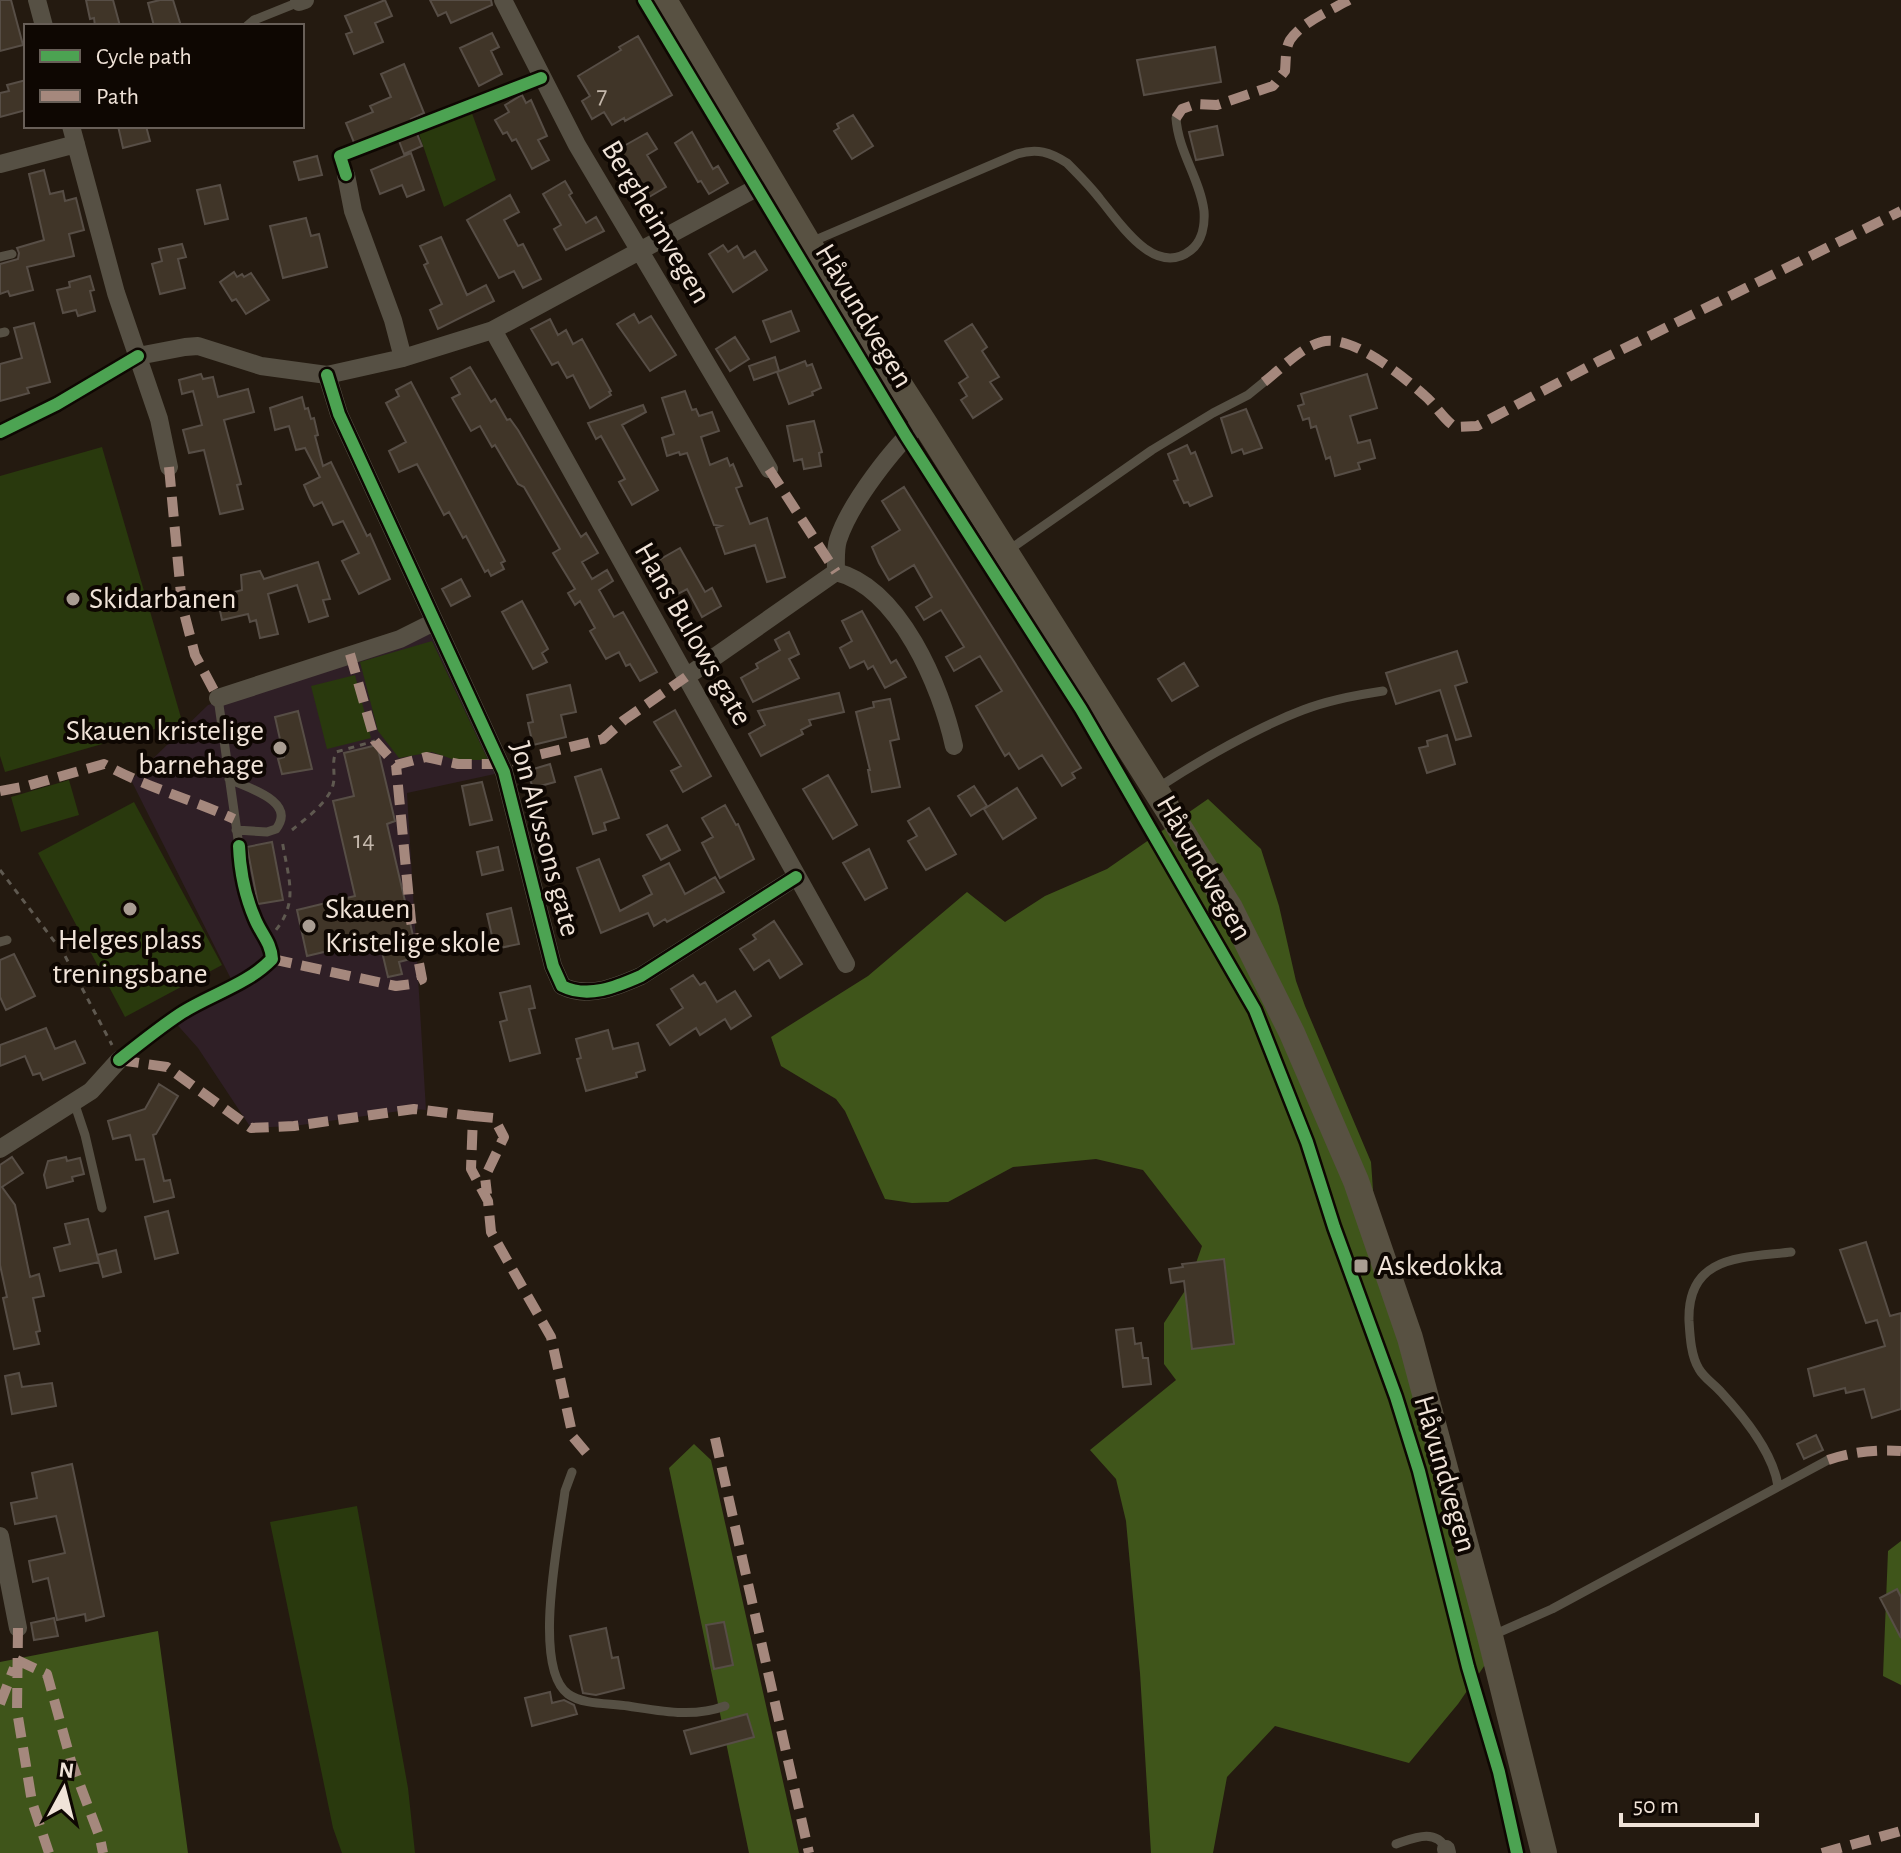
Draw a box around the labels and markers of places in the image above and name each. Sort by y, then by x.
place label: Skidarbanen [89,584,236,614]
marker: Skidarbanen [64,590,82,608]
place label: Skauen kristelige barnehage [66,716,264,780]
marker: Skauen kristelige barnehage [271,739,289,757]
place label: Skauen Kristelige skole [325,894,500,958]
marker: Helges plass treningsbane [121,900,139,918]
marker: Skauen Kristelige skole [300,917,318,935]
place label: Helges plass treningsbane [52,925,208,989]
place label: Askedokka [1377,1251,1503,1281]
marker: Askedokka [1352,1257,1370,1275]

